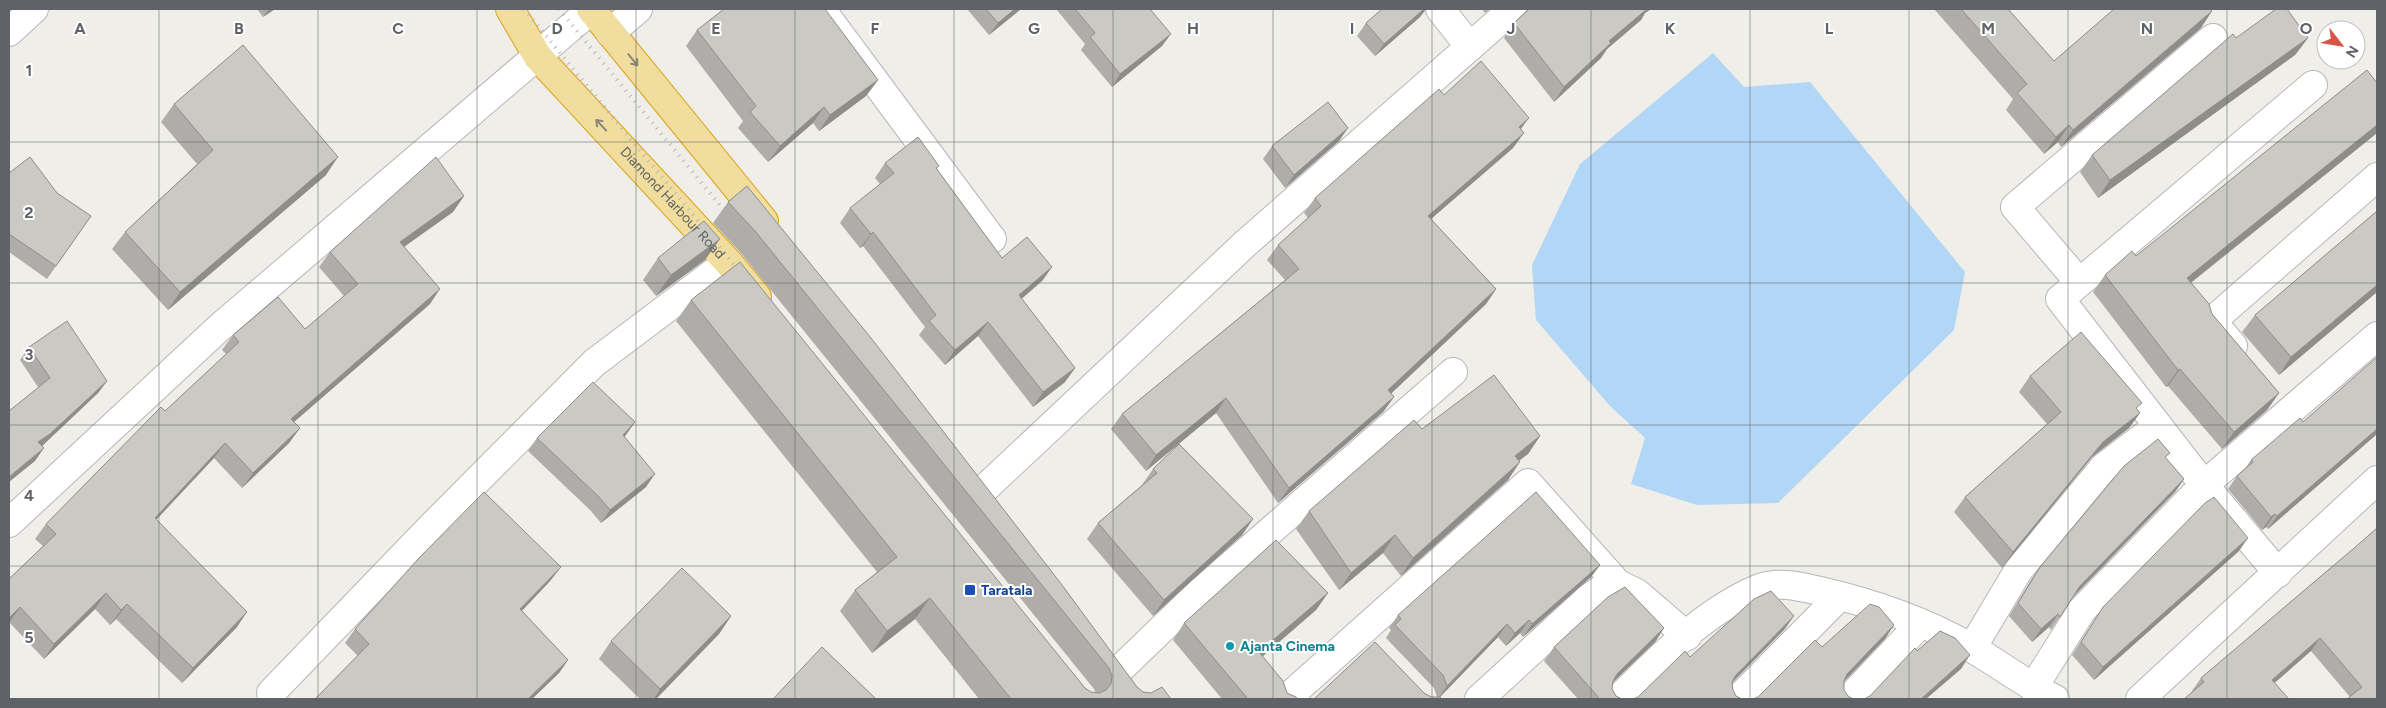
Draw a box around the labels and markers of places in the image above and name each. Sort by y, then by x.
place label: Taratala [981,582,1032,599]
marker: Taratala [963,583,977,597]
place label: Ajanta Cinema [1240,638,1335,655]
marker: Ajanta Cinema [1224,640,1236,652]

